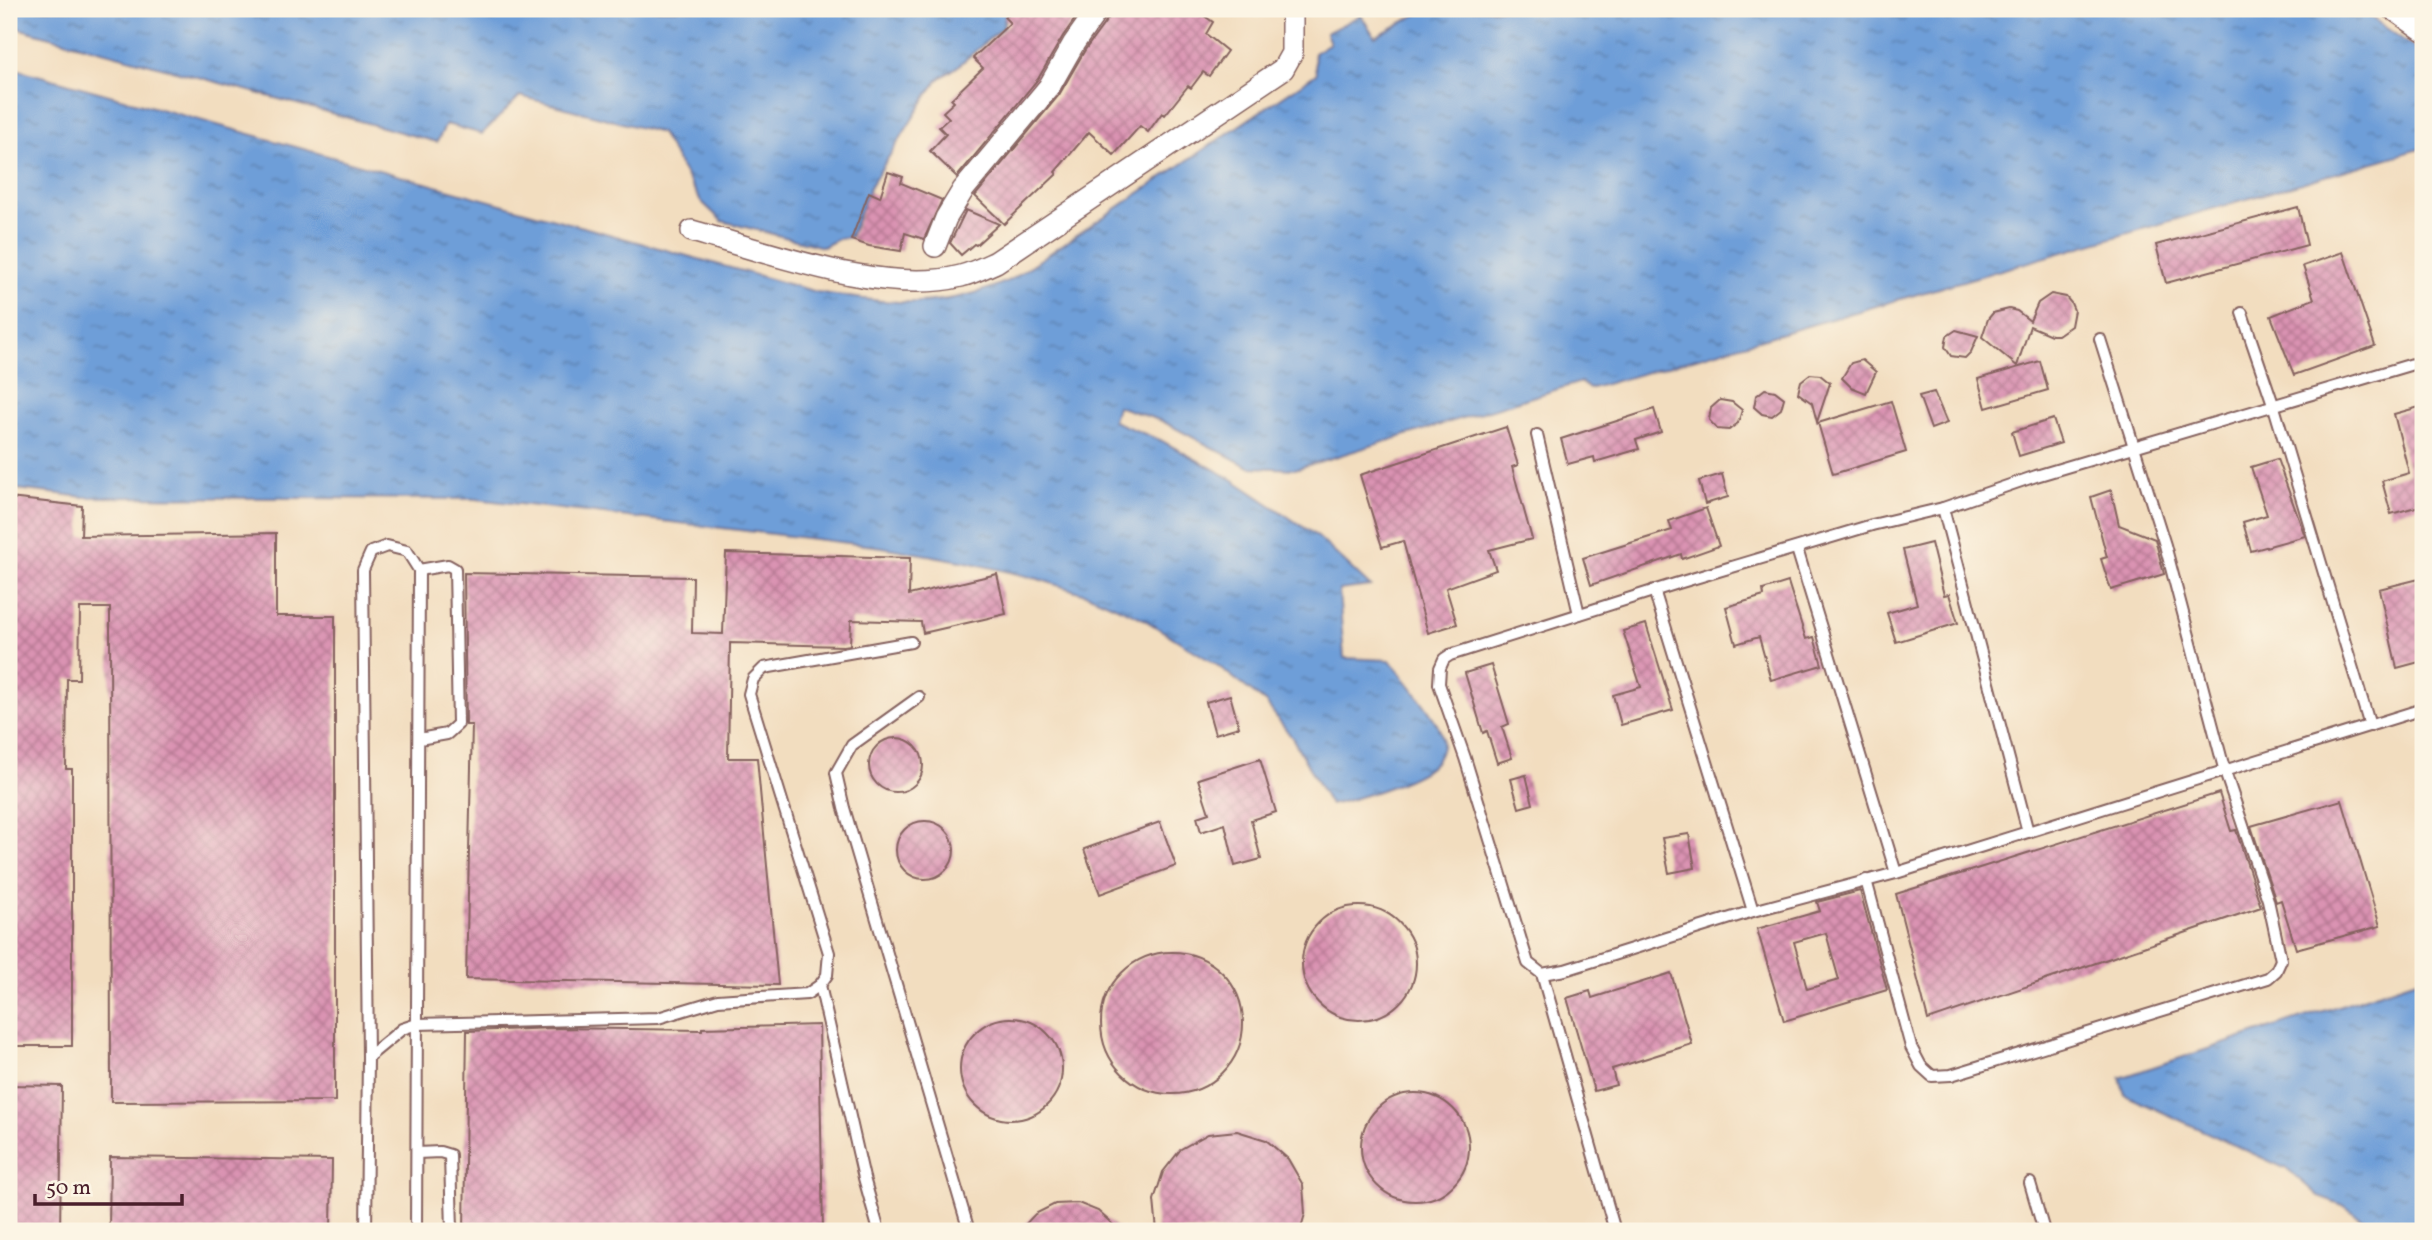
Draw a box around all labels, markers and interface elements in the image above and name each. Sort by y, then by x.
scale bar [35,1163,182,1207]
text: 50 m [46,1174,91,1203]

